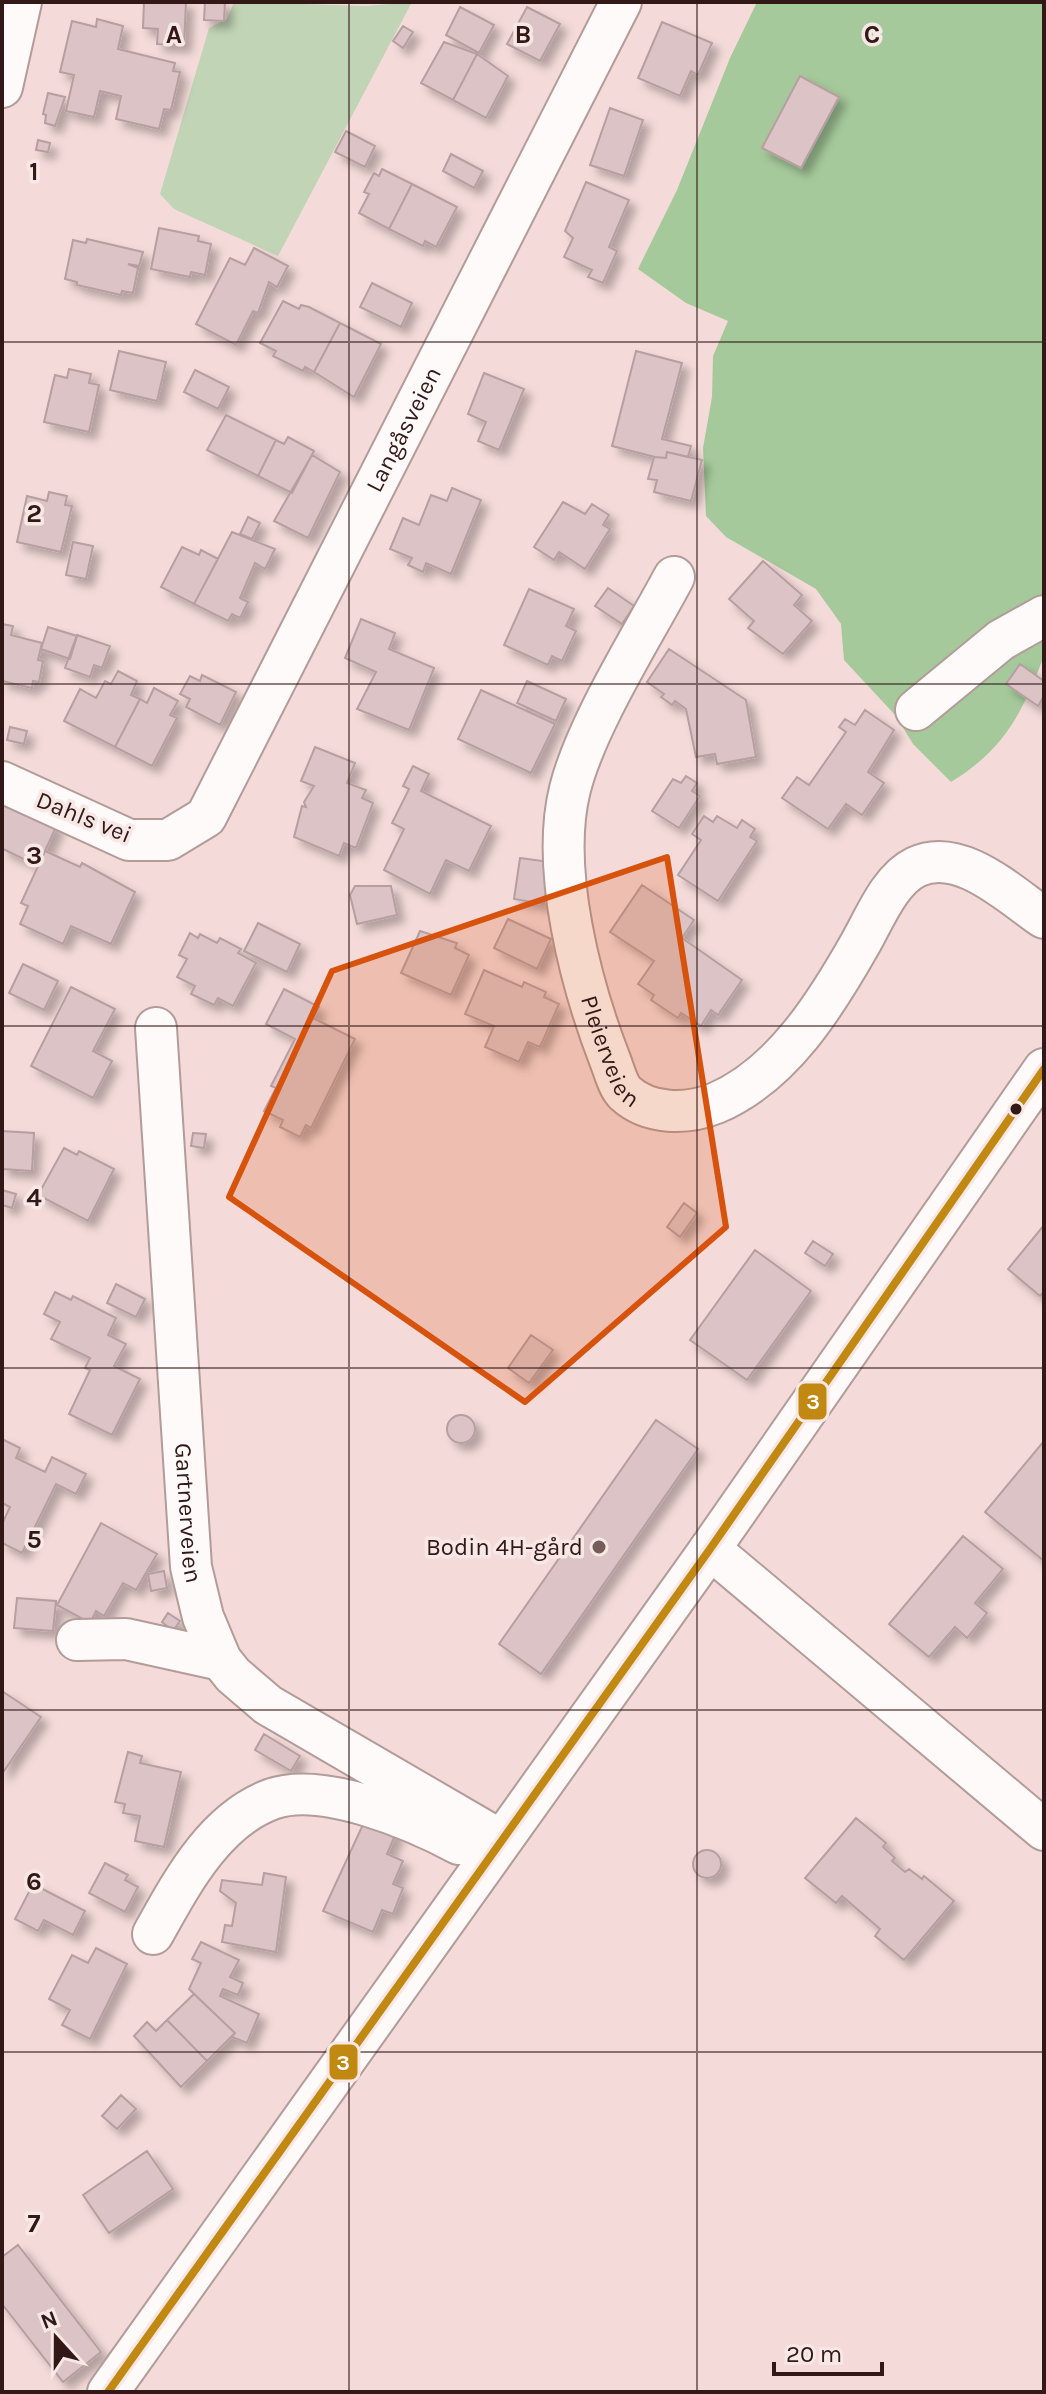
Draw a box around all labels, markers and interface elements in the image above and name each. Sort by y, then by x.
text: A [166,19,182,50]
text: B [515,19,531,50]
text: C [864,19,880,50]
text: 1 [29,156,39,187]
street label: Langåsveien [360,362,447,497]
text: 2 [26,498,42,529]
street label: Dahls vei [32,785,136,849]
text: 3 [26,840,42,871]
street label: Pleierveien [575,992,645,1113]
unlabelled marker [1008,1101,1024,1117]
text: 4 [26,1182,42,1213]
line badge: 3 [797,1382,828,1421]
text: 3 [806,1389,820,1415]
street label: Gartnerveien [169,1442,208,1586]
text: 5 [26,1524,42,1555]
place label: Bodin 4H-gård [426,1533,583,1561]
marker: Bodin 4H-gård [590,1538,608,1556]
text: 6 [26,1866,42,1897]
line badge: 3 [328,2043,359,2081]
text: 3 [336,2050,350,2076]
text: 7 [28,2208,41,2239]
north arrow [16,2298,96,2378]
text: N [37,2305,61,2335]
scale bar [774,2326,882,2376]
text: 20 m [786,2340,842,2368]

